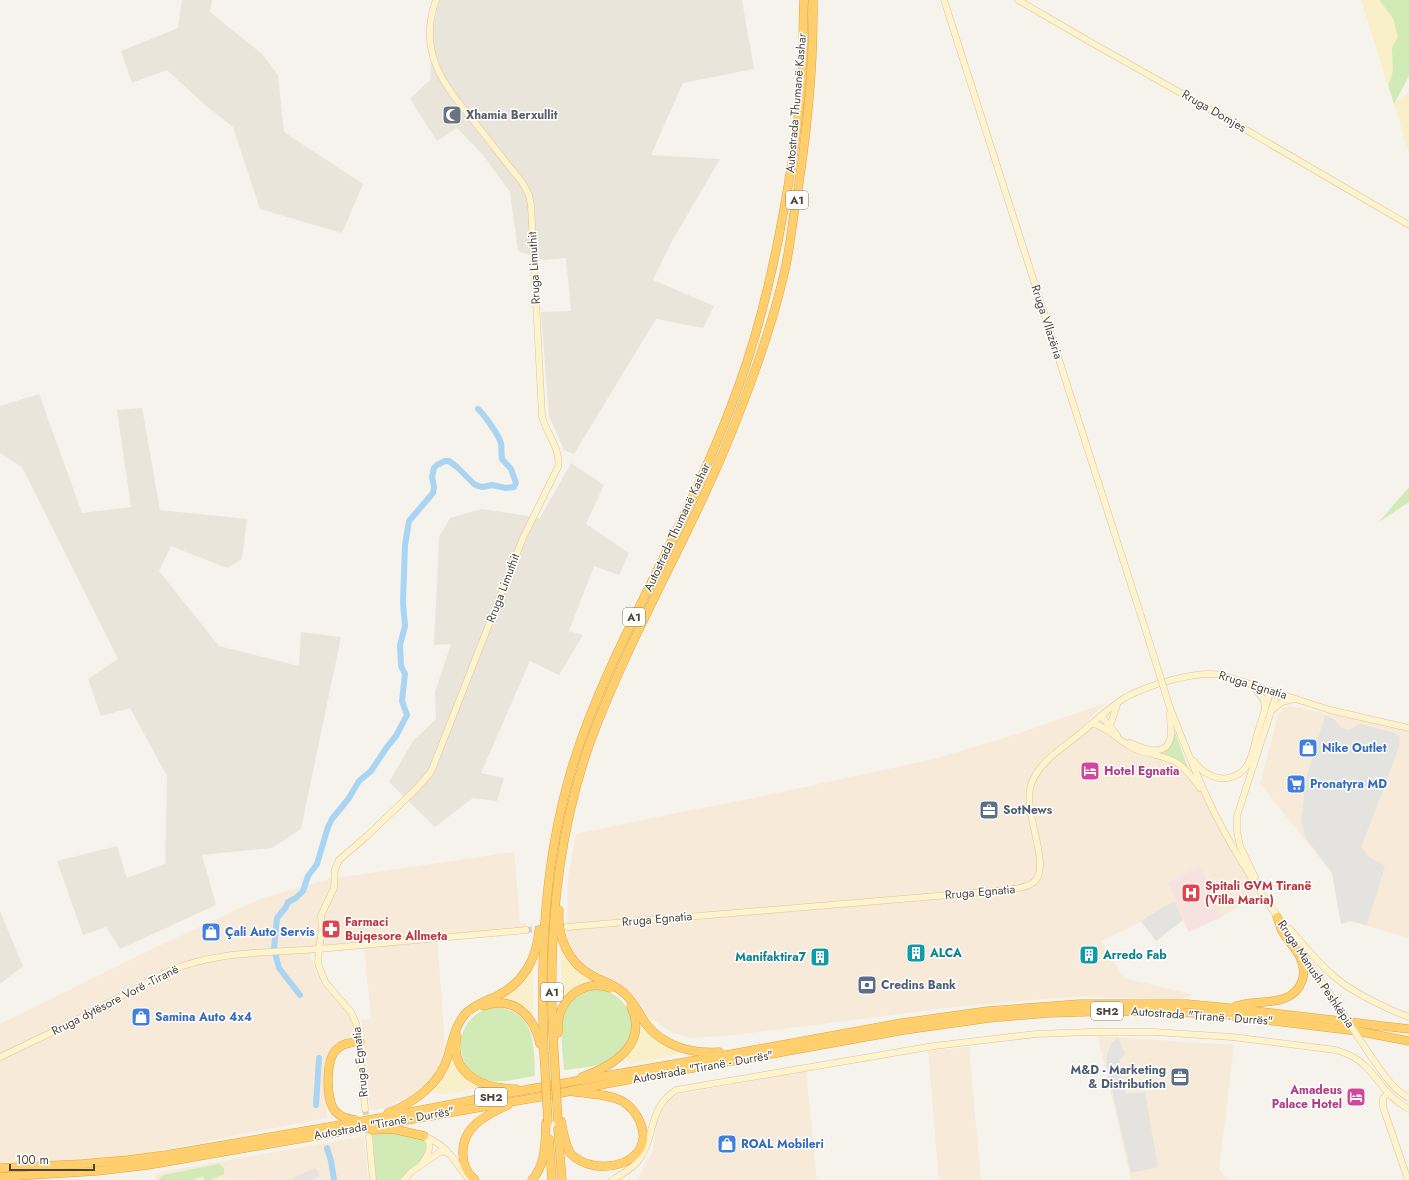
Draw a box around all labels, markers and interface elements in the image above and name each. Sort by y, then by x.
street label: Autostrada Thumanë Kashar [781,32,811,174]
street label: Rruga Domjes [1179,85,1250,137]
mosque icon: Xhamia Berxullit [441,104,463,126]
place label: Xhamia Berxullit [466,106,558,124]
road number: A1 [786,191,808,209]
street label: Rruga Limuthit [523,231,545,305]
street label: Rruga Vllazëria [1027,283,1068,362]
street label: Autostrada Thumanë Kashar [639,459,715,594]
street label: Rruga Limuthit [482,551,524,625]
road number: A1 [623,608,645,626]
street label: Rruga Egnatia [1217,666,1290,704]
shop icon: Nike Outlet [1297,737,1319,759]
place label: Nike Outlet [1322,739,1387,757]
hotel icon: Hotel Egnatia [1079,760,1101,782]
place label: Hotel Egnatia [1104,762,1180,780]
supermarket icon: Pronatyra MD [1285,773,1307,795]
place label: Pronatyra MD [1310,775,1387,793]
office icon: SotNews [978,799,1000,821]
place label: SotNews [1003,801,1053,819]
place label: Spitali GVM Tiranë (Villa Maria) [1205,877,1312,909]
street label: Rruga Egnatia [944,880,1016,904]
hospital icon: Spitali GVM Tiranë (Villa Maria) [1180,882,1202,904]
street label: Rruga Egnatia [621,907,693,931]
place label: Farmaci Bujqesore Allmeta [345,913,448,945]
street label: Rruga Manush Peshkëpia [1273,916,1359,1032]
pharmacy icon: Farmaci Bujqesore Allmeta [320,918,342,940]
shop icon: Çali Auto Servis [200,921,222,943]
place label: Çali Auto Servis [225,923,315,941]
building icon: ALCA [905,942,927,964]
place label: ALCA [929,944,962,962]
building icon: Arredo Fab [1078,944,1100,966]
building icon: Manifaktira7 [809,946,831,968]
place label: Arredo Fab [1102,946,1167,964]
place label: Manifaktira7 [735,948,807,966]
street label: Rruga dytësore Vorë -Tiranë [48,960,182,1040]
bank icon: Credins Bank [856,974,878,996]
place label: Credins Bank [881,976,956,994]
road number: A1 [541,983,563,1001]
road number: SH2 [1091,1002,1123,1020]
street label: Autostrada "Tiranë - Durrës" [1130,1002,1274,1030]
shop icon: Samina Auto 4x4 [130,1006,152,1028]
place label: Samina Auto 4x4 [155,1008,252,1026]
street label: Rruga Egnatia [347,1026,373,1098]
street label: Autostrada "Tiranë - Durrës" [631,1046,775,1088]
place label: M&D - Marketing & Distribution [1071,1061,1166,1093]
office icon: M&D - Marketing & Distribution [1169,1066,1191,1088]
place label: Amadeus Palace Hotel [1272,1081,1343,1113]
hotel icon: Amadeus Palace Hotel [1345,1086,1367,1108]
road number: SH2 [475,1088,507,1106]
street label: Autostrada "Tiranë - Durrës" [312,1102,456,1144]
shop icon: ROAL Mobileri [716,1133,738,1155]
place label: ROAL Mobileri [741,1135,824,1153]
scale bar [10,1146,94,1172]
text: 100 m [16,1151,49,1169]

